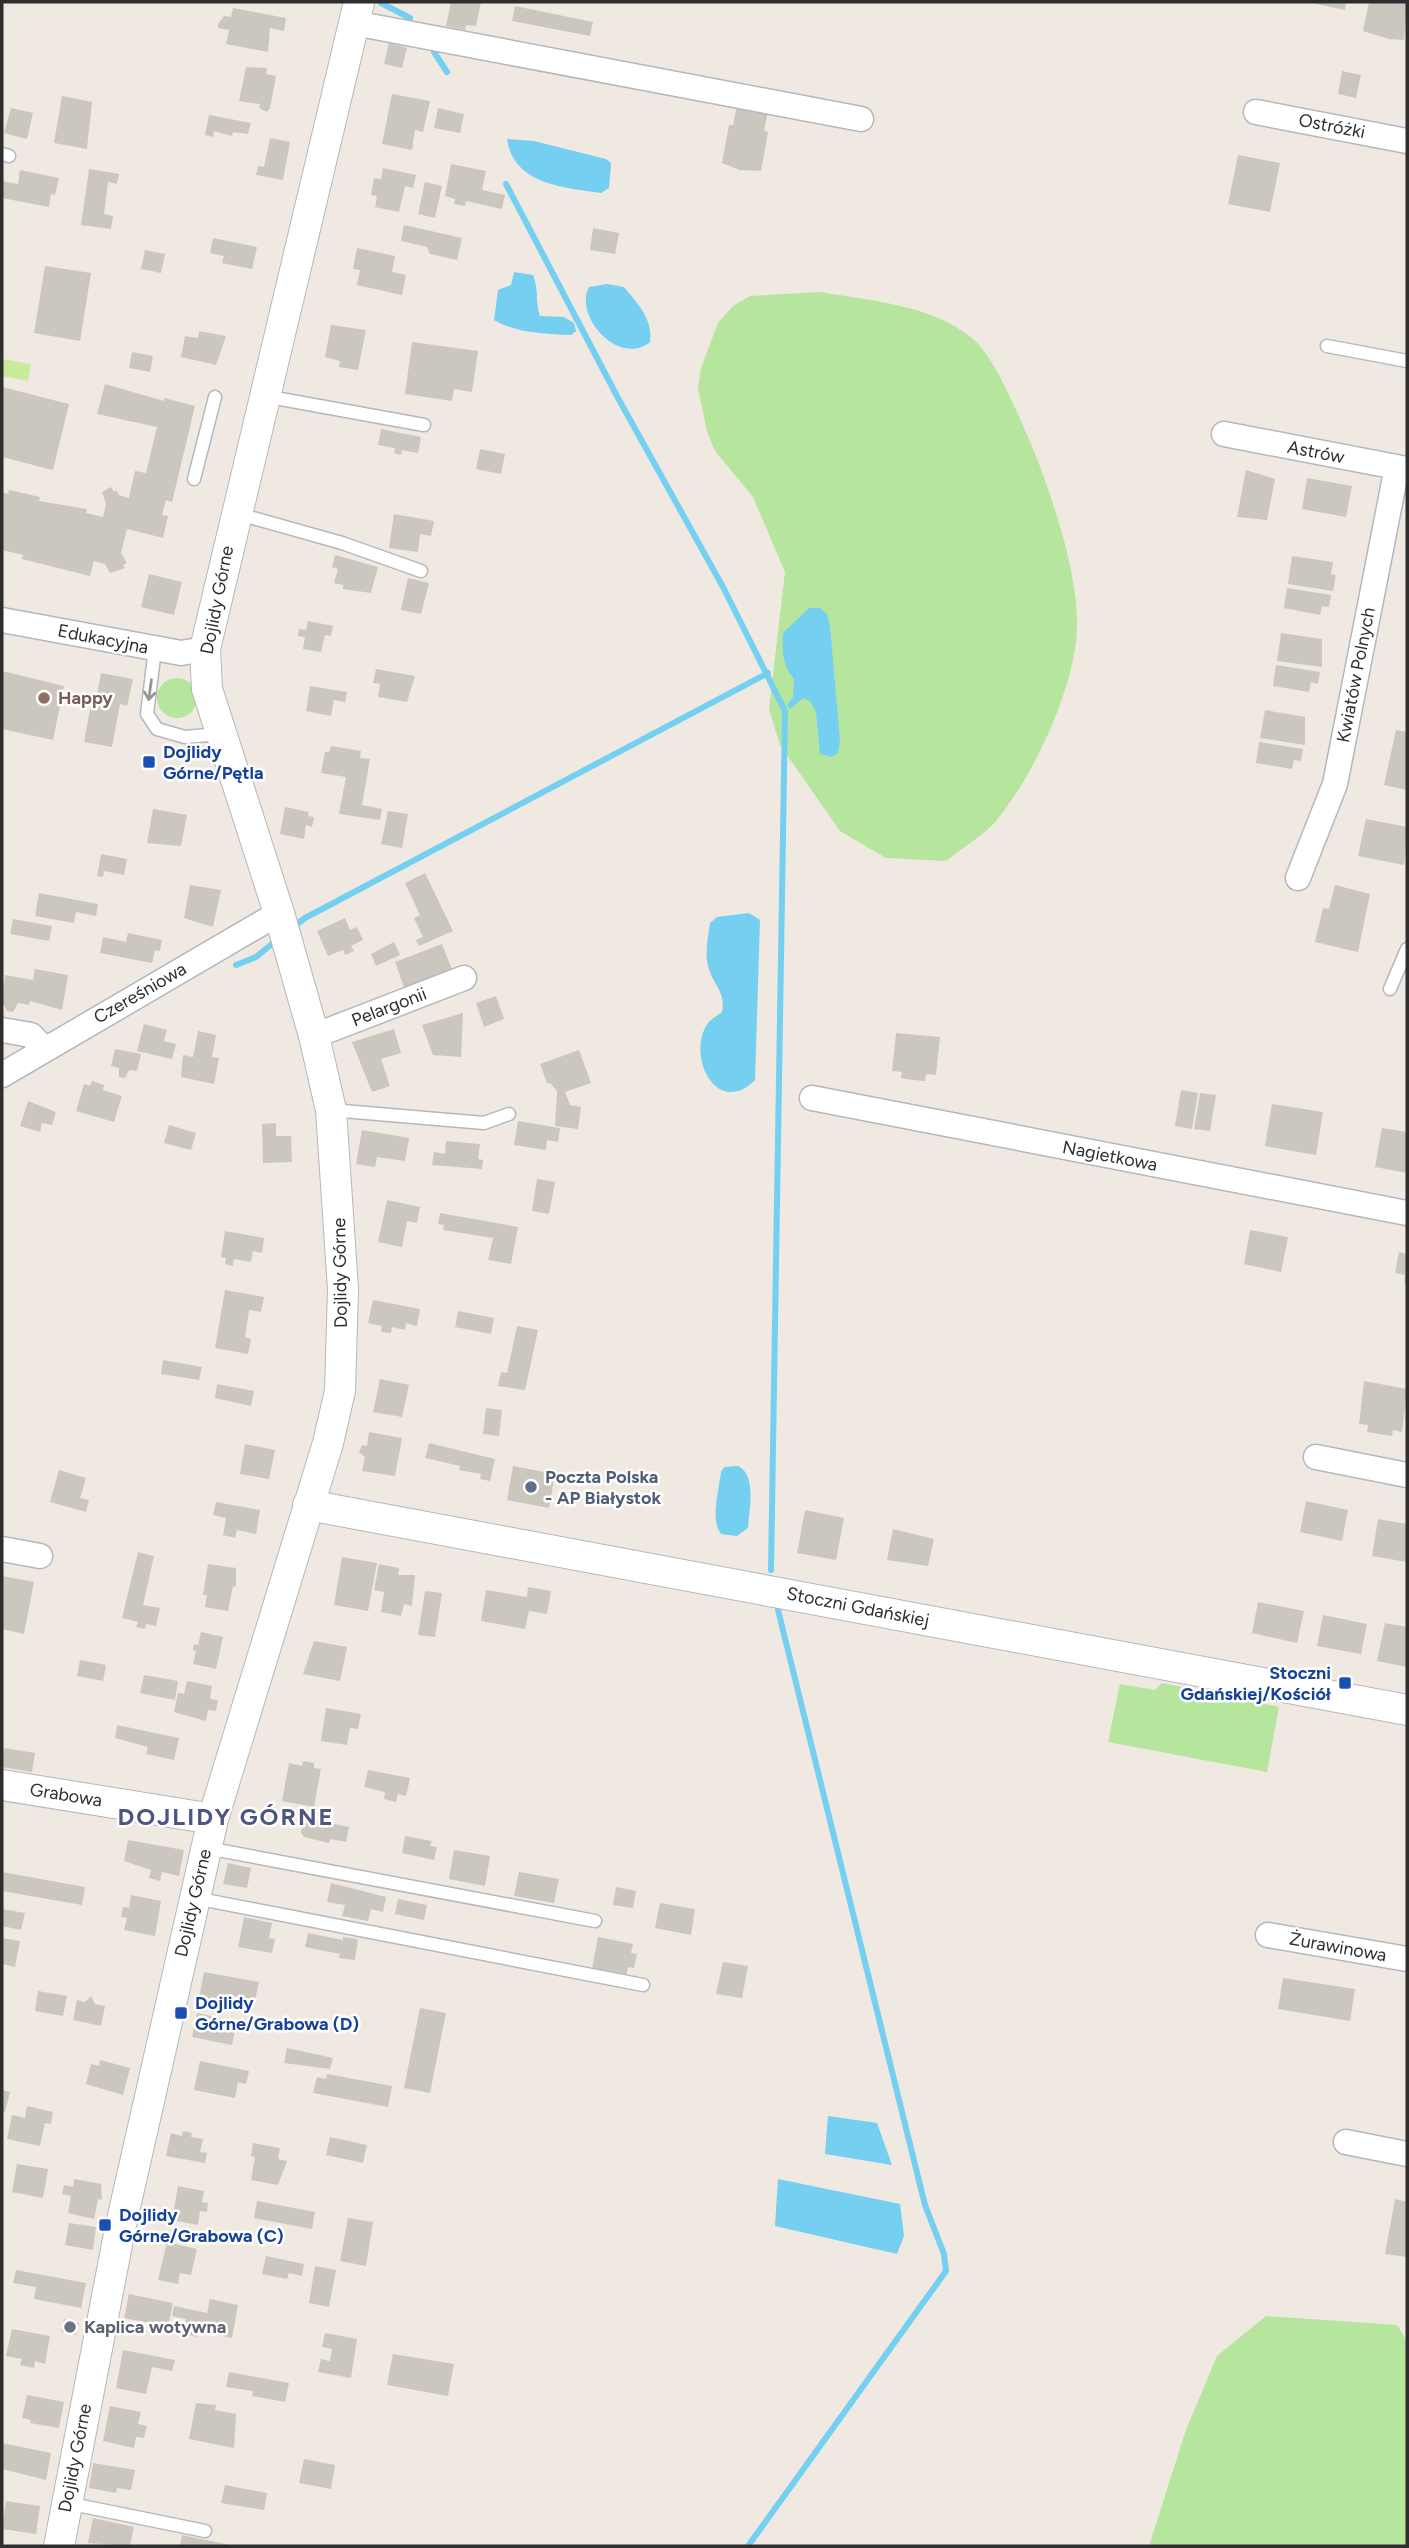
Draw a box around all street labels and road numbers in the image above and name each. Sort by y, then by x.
street label: Ostróżki [1297,109,1367,143]
street label: Astrów [1286,436,1346,468]
street label: Dojlidy Górne [196,544,238,656]
street label: Kwiatów Polnych [1332,605,1380,745]
street label: Edukacyjna [56,619,150,659]
street label: Czereśniowa [90,958,190,1028]
street label: Pelargonii [348,983,430,1031]
street label: Nagietkowa [1061,1136,1159,1176]
street label: Dojlidy Górne [328,1217,352,1328]
street label: Stoczni Gdańskiej [785,1582,931,1632]
street label: Grabowa [28,1778,104,1812]
street label: Dojlidy Górne [170,1847,216,1959]
street label: Żurawinowa [1288,1928,1388,1966]
street label: Dojlidy Górne [54,2402,96,2514]

